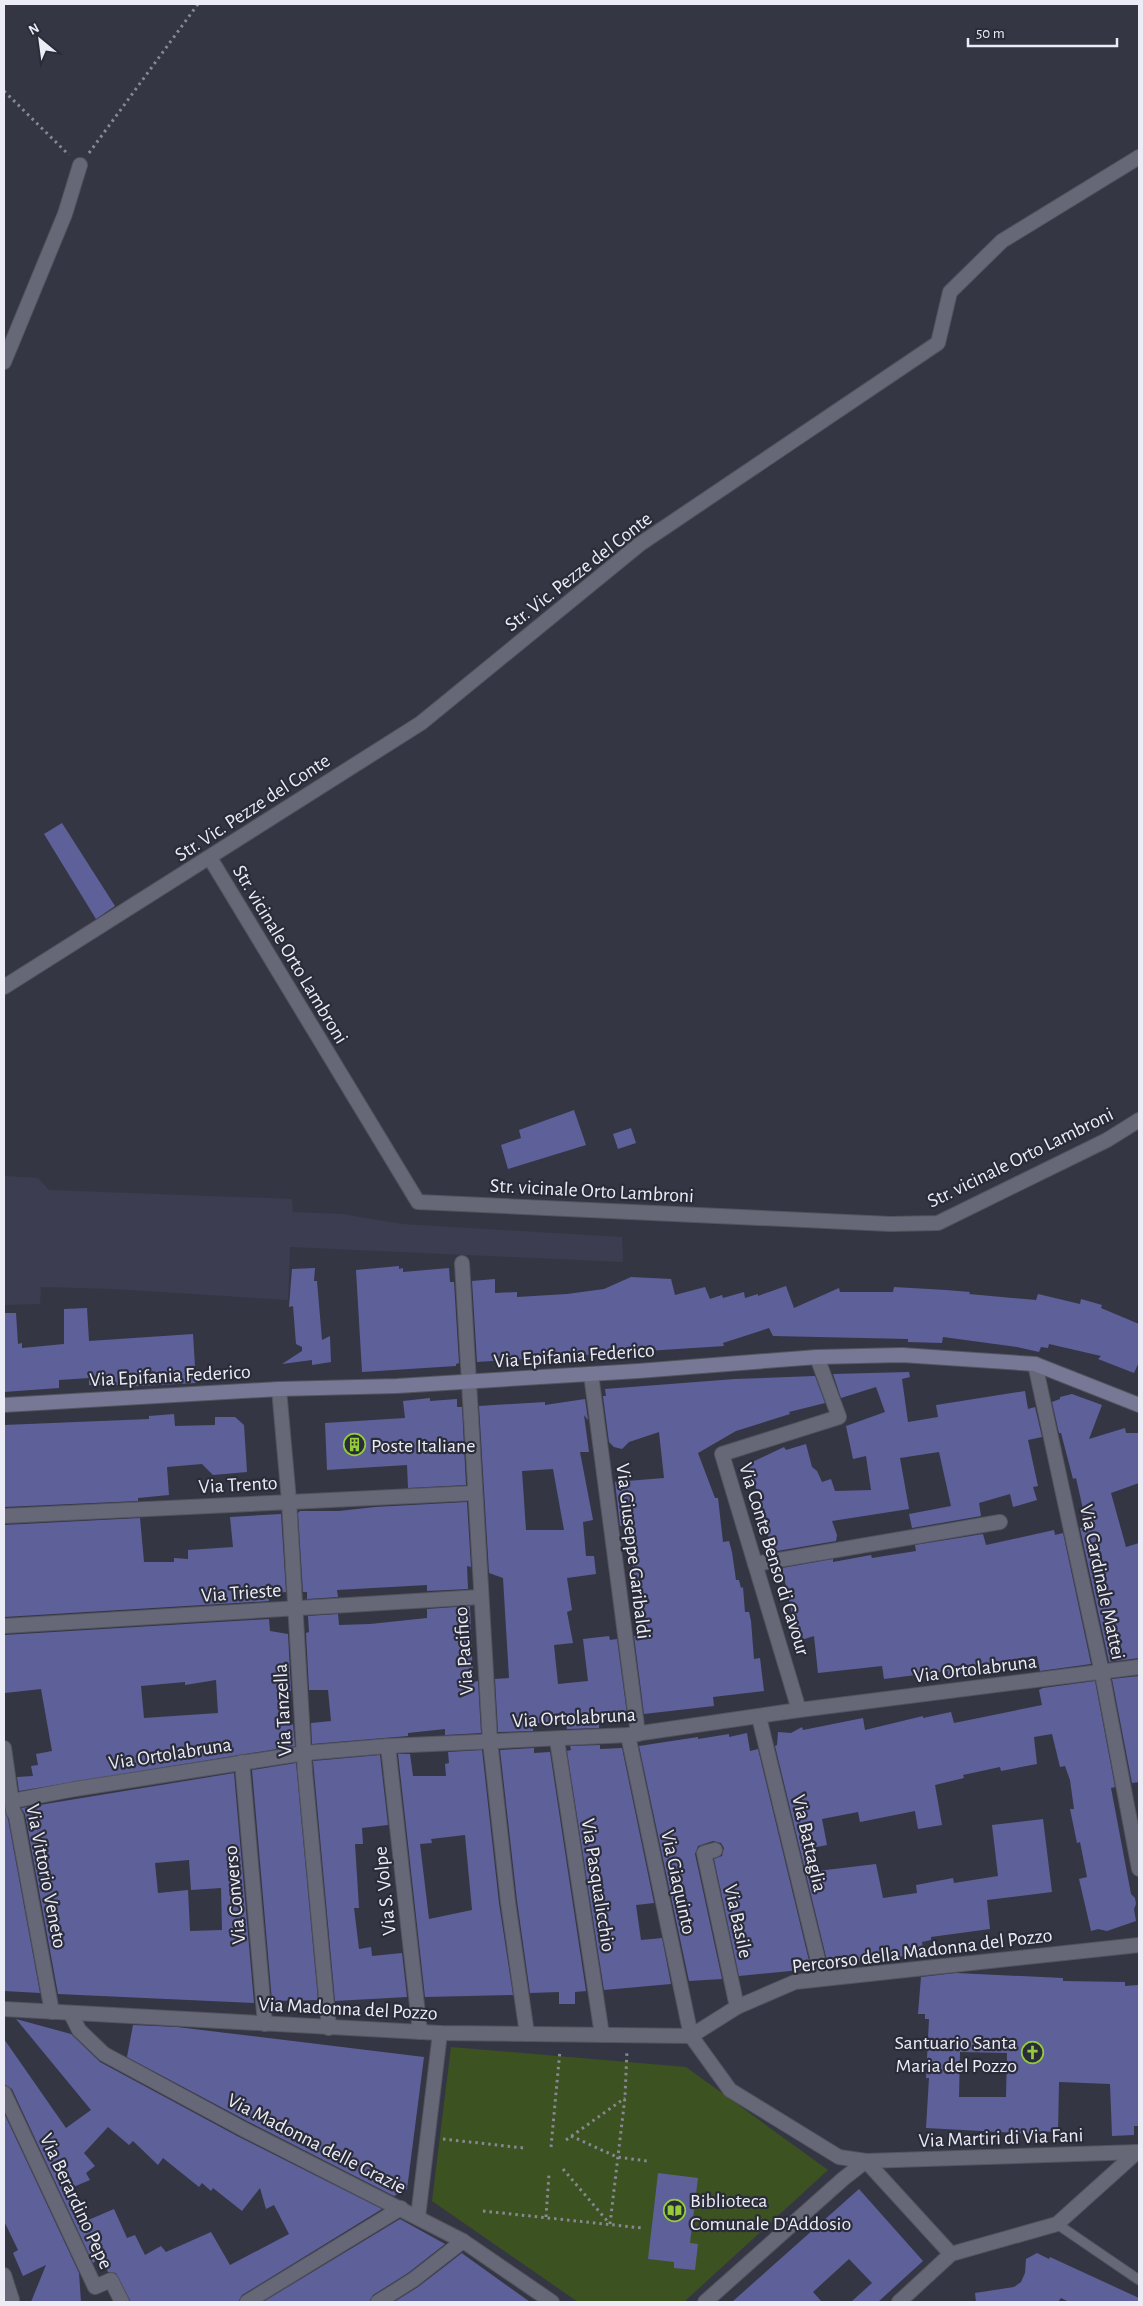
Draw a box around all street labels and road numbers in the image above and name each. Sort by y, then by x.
street label: Str. Vic. Pezze del Conte [501,508,656,635]
street label: Str. Vic. Pezze del Conte [172,750,334,865]
street label: Str. vicinale Orto Lambroni [229,862,351,1047]
street label: Str. vicinale Orto Lambroni [924,1104,1117,1212]
street label: Str. vicinale Orto Lambroni [489,1176,695,1206]
street label: Via Epifania Federico [493,1340,655,1372]
street label: Via Epifania Federico [89,1362,251,1390]
street label: Via Conte Benso di Cavour [735,1461,813,1658]
street label: Via Giuseppe Garibaldi [612,1462,654,1640]
street label: Via Trento [198,1473,278,1497]
street label: Via Cardinale Mattei [1076,1503,1128,1662]
street label: Via Trieste [200,1580,282,1606]
street label: Via Pacifico [451,1606,477,1696]
street label: Via Ortolabruna [912,1652,1038,1686]
street label: Via Tanzella [271,1663,295,1757]
street label: Via Ortolabruna [512,1705,637,1731]
street label: Via Ortolabruna [107,1734,233,1774]
street label: Via Battaglia [788,1793,830,1894]
street label: Via Vittorio Veneto [22,1802,70,1950]
street label: Via Pasqualicchio [578,1817,618,1953]
street label: Via Giaquinto [657,1828,699,1936]
street label: Via Converso [221,1845,249,1945]
street label: Via S. Volpe [370,1845,400,1936]
street label: Via Basile [720,1882,756,1960]
street label: Percorso della Madonna del Pozzo [791,1925,1053,1977]
street label: Via Madonna del Pozzo [258,1994,438,2024]
street label: Via Madonna delle Grazie [224,2090,409,2198]
street label: Via Martiri di Via Fani [918,2125,1084,2151]
street label: Via Berardino Pepe [36,2131,116,2272]

